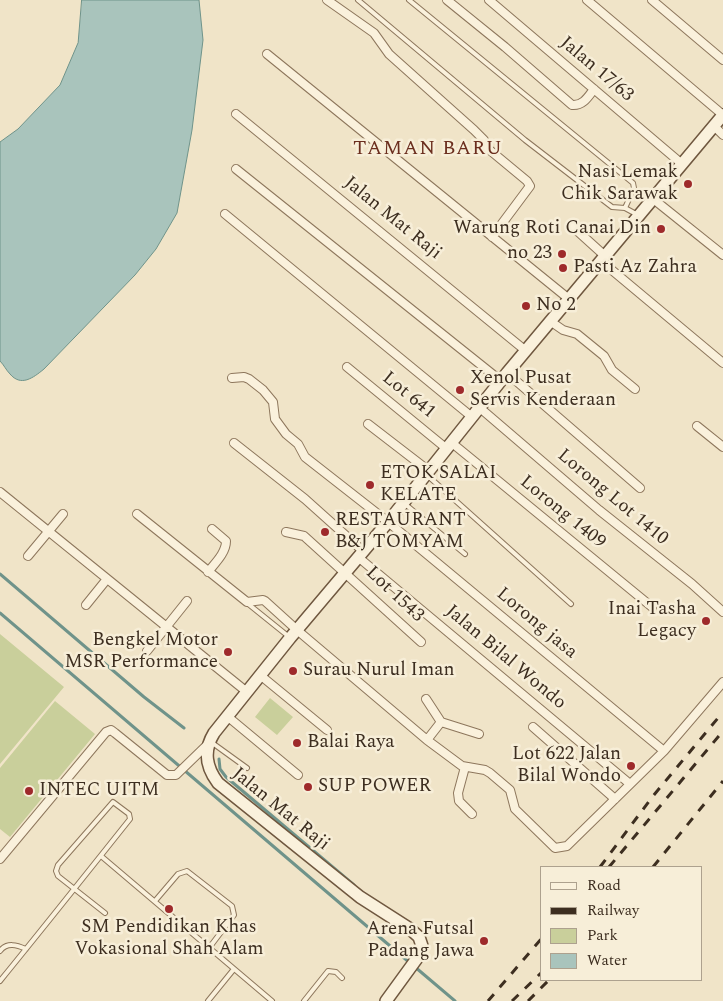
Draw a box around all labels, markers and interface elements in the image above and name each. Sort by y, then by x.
street label: Jalan 17/63 [554,33,638,107]
district label: TAMAN BARU [352,138,504,162]
place label: Nasi Lemak Chik Sarawak [561,162,678,206]
street label: Jalan Mat Raji [338,172,446,266]
marker: Nasi Lemak Chik Sarawak [682,178,694,190]
place label: Warung Roti Canai Din [453,218,651,240]
marker: Warung Roti Canai Din [655,223,667,235]
place label: no 23 [507,243,552,265]
marker: no 23 [556,248,568,260]
place label: Pasti Az Zahra [573,257,697,279]
marker: Pasti Az Zahra [557,262,569,274]
place label: No 2 [536,295,576,317]
marker: No 2 [520,300,532,312]
street label: Lot 641 [377,368,439,424]
place label: Xenol Pusat Servis Kenderaan [470,368,616,412]
marker: Xenol Pusat Servis Kenderaan [454,384,466,396]
street label: Lorong Lot 1410 [552,445,672,551]
place label: ETOK SALAI KELATE [380,463,496,507]
street label: Lorong 1409 [514,471,610,555]
marker: ETOK SALAI KELATE [364,479,376,491]
place label: RESTAURANT B&J TOMYAM [335,510,466,554]
marker: RESTAURANT B&J TOMYAM [319,526,331,538]
street label: Lot 1543 [360,562,428,628]
street label: Lorong jasa [491,583,581,665]
place label: Inai Tasha Legacy [608,599,696,643]
street label: Jalan Bilal Wondo [440,601,570,715]
marker: Inai Tasha Legacy [700,615,712,627]
place label: Bengkel Motor MSR Performance [65,630,218,674]
marker: Bengkel Motor MSR Performance [222,646,234,658]
place label: Surau Nurul Iman [303,660,455,682]
marker: Surau Nurul Iman [287,665,299,677]
place label: Balai Raya [307,732,395,754]
marker: Balai Raya [291,737,303,749]
place label: Lot 622 Jalan Bilal Wondo [512,744,621,788]
marker: Lot 622 Jalan Bilal Wondo [625,760,637,772]
street label: Jalan Mat Raji [226,763,334,857]
place label: SUP POWER [318,776,431,798]
place label: INTEC UITM [39,780,159,802]
marker: SUP POWER [302,781,314,793]
marker: INTEC UITM [23,785,35,797]
legend [540,866,703,981]
text: Road [587,874,621,897]
text: Railway [587,899,639,922]
marker: SM Pendidikan Khas Vokasional Shah Alam [163,903,175,915]
place label: SM Pendidikan Khas Vokasional Shah Alam [74,917,264,961]
place label: Arena Futsal Padang Jawa [366,919,474,963]
text: Park [587,924,618,947]
marker: Arena Futsal Padang Jawa [478,935,490,947]
text: Water [587,949,627,972]

